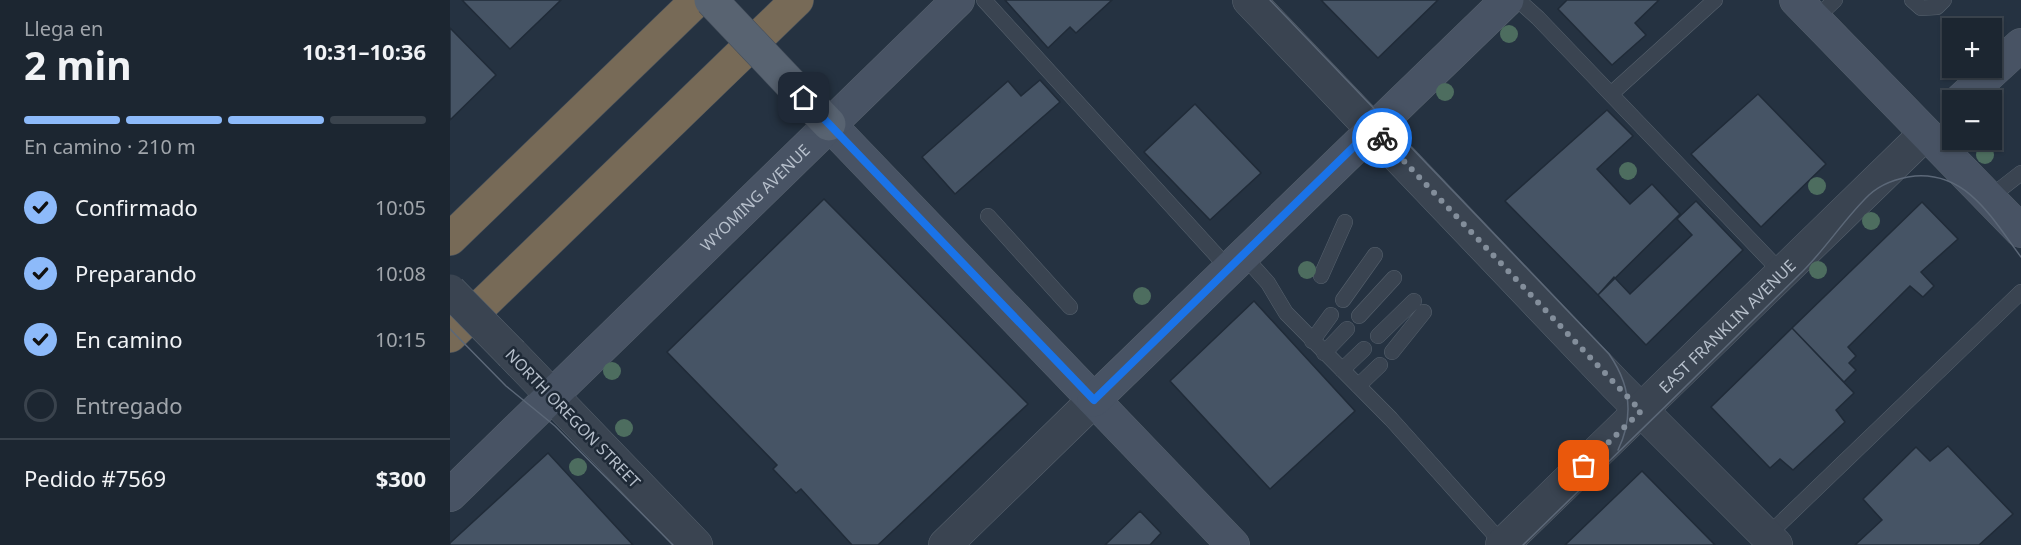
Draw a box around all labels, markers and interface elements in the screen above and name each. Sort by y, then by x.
text: Llega en [24,15,103,42]
map controls [1942,18,2002,150]
button: + [1942,18,2002,78]
text: 10:31–10:36 [302,36,426,66]
text: 2 min [24,38,131,91]
pin [778,72,829,123]
icon: home [787,81,820,114]
button: − [1942,90,2002,150]
courier [1352,108,1412,168]
icon: bike [1366,122,1399,155]
text: En camino · 210 m [24,133,196,160]
street label: WYOMING AVENUE [696,139,815,256]
icon: check [24,191,57,224]
text: Confirmado [75,192,198,222]
text: 10:05 [375,194,426,221]
street label: EAST FRANKLIN AVENUE [1654,255,1800,398]
icon: check [24,257,57,290]
text: Preparando [75,258,197,288]
text: 10:08 [375,260,426,287]
icon: check [24,323,57,356]
text: En camino [75,324,183,354]
text: 10:15 [375,326,426,353]
street label: NORTH OREGON STREET [501,344,645,492]
text: Entregado [75,390,183,420]
pin [1558,440,1609,491]
icon: bag [1567,449,1600,482]
text: Pedido #7569 [24,463,166,493]
text: $300 [376,463,426,493]

